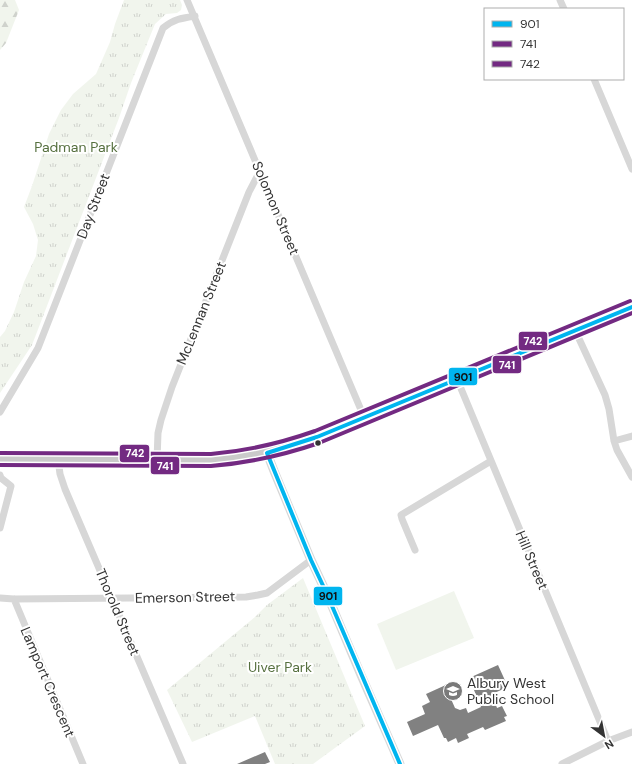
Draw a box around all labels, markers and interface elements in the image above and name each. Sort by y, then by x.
legend [484,8,624,80]
text: 901 [520,16,540,32]
text: 741 [520,36,537,52]
text: 742 [520,56,540,72]
park label: Padman Park [34,138,118,156]
street label: Solomon Street [248,158,304,258]
street label: Day Street [72,171,114,241]
street label: McLennan Street [172,259,230,367]
line badge: 742 [518,331,548,351]
text: 742 [524,334,542,348]
line badge: 741 [492,355,522,374]
text: 741 [499,358,515,372]
line badge: 901 [448,367,478,386]
text: 901 [454,370,472,384]
unlabelled marker [313,438,323,448]
line badge: 742 [119,444,150,463]
text: 742 [126,446,144,460]
line badge: 741 [150,456,180,475]
text: 741 [157,459,173,473]
street label: Hill Street [511,528,553,592]
street label: Thorold Street [92,566,144,658]
line badge: 901 [313,586,343,606]
street label: Emerson Street [135,587,235,607]
text: 901 [319,589,337,603]
street label: Lamport Crescent [17,624,79,740]
park label: Uiver Park [248,658,312,676]
place label: Albury West Public School [467,674,554,708]
school or university icon: Albury West Public School [442,680,464,702]
north arrow [584,716,624,756]
text: N [602,736,616,753]

